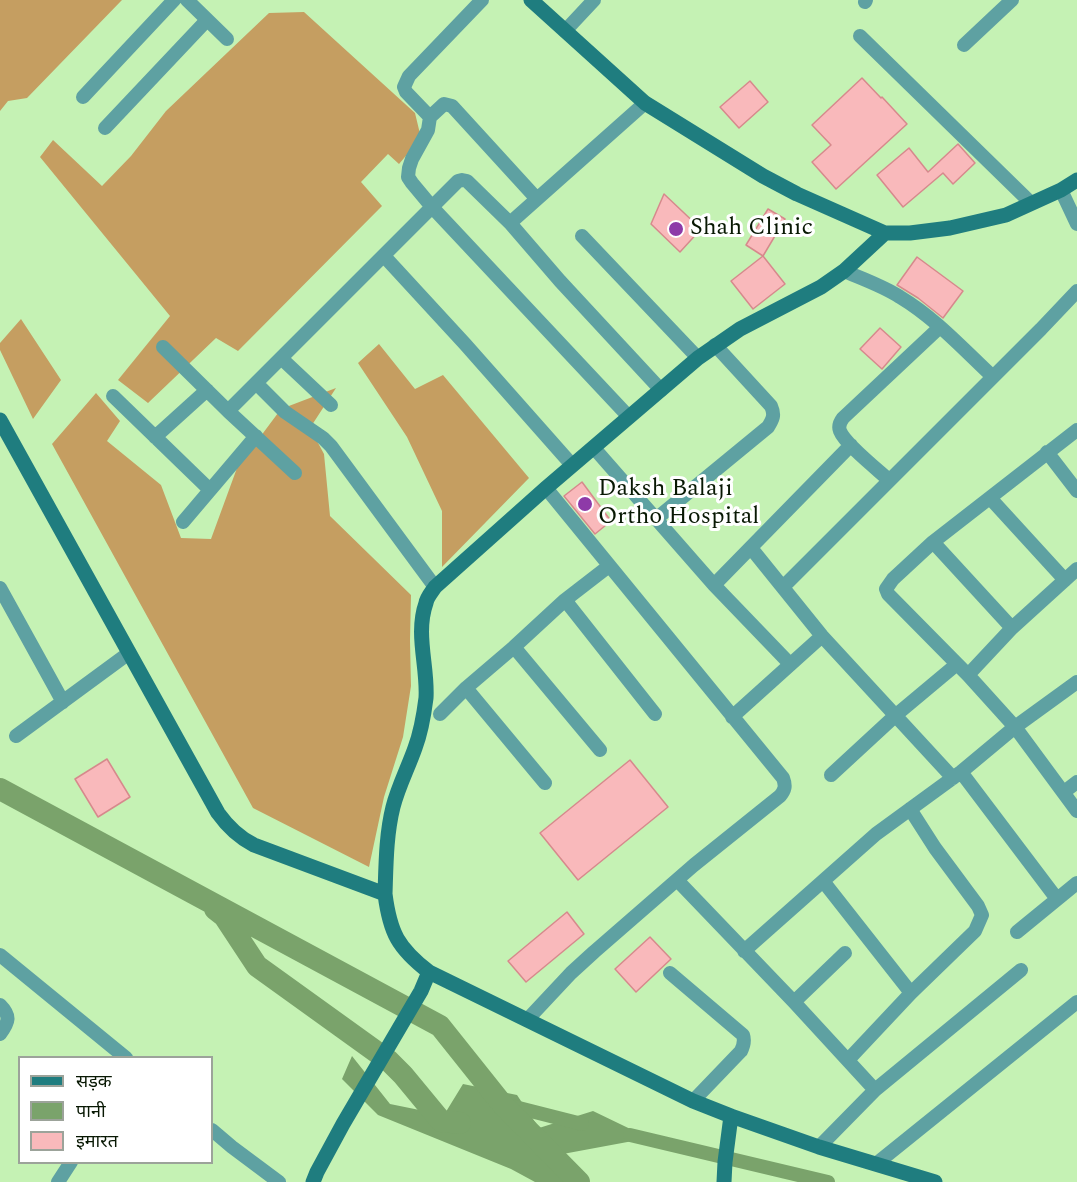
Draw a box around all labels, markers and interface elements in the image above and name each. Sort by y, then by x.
place label: Shah Clinic [690,215,813,243]
marker: Shah Clinic [667,220,685,238]
place label: Daksh Balaji Ortho Hospital [598,476,759,532]
marker: Daksh Balaji Ortho Hospital [576,495,594,513]
legend [18,1056,213,1164]
text: सड़क [76,1068,112,1095]
text: पानी [76,1098,106,1125]
text: इमारत [76,1128,118,1155]

